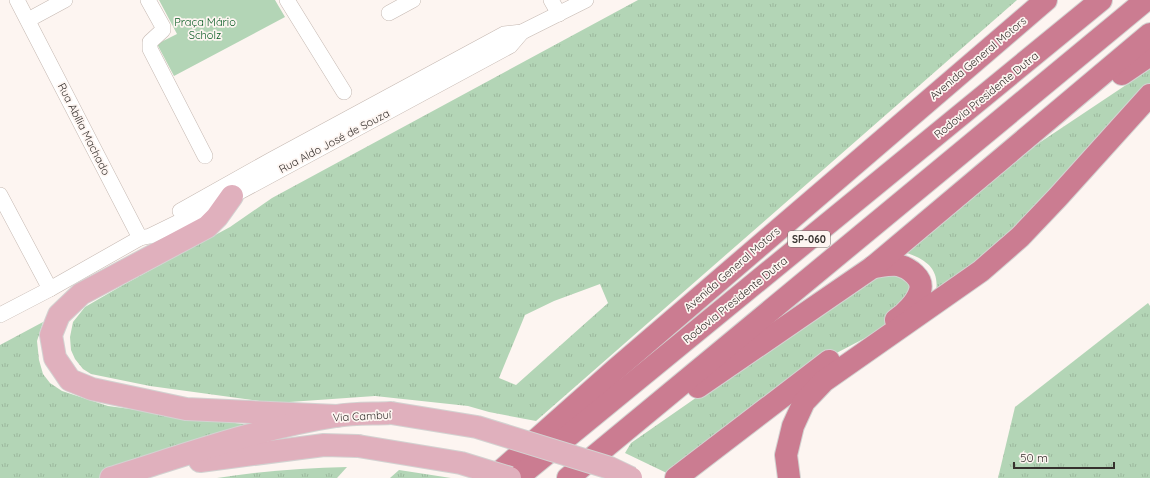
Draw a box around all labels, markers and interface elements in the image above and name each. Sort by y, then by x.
street label: Avenida General Motors [927,13,1029,103]
park label: Praça Mário Scholz [174,15,236,42]
street label: Rodovia Presidente Dutra [931,49,1041,141]
street label: Rua Abília Machado [55,81,113,178]
street label: Rua Aldo José de Souza [276,106,392,176]
street label: Avenida General Motors [681,224,783,314]
road number: SP-060 [788,231,830,247]
street label: Rodovia Presidente Dutra [680,254,790,346]
street label: Via Cambuí [332,407,392,425]
scale bar [1014,444,1114,470]
text: 50 m [1020,450,1048,465]

